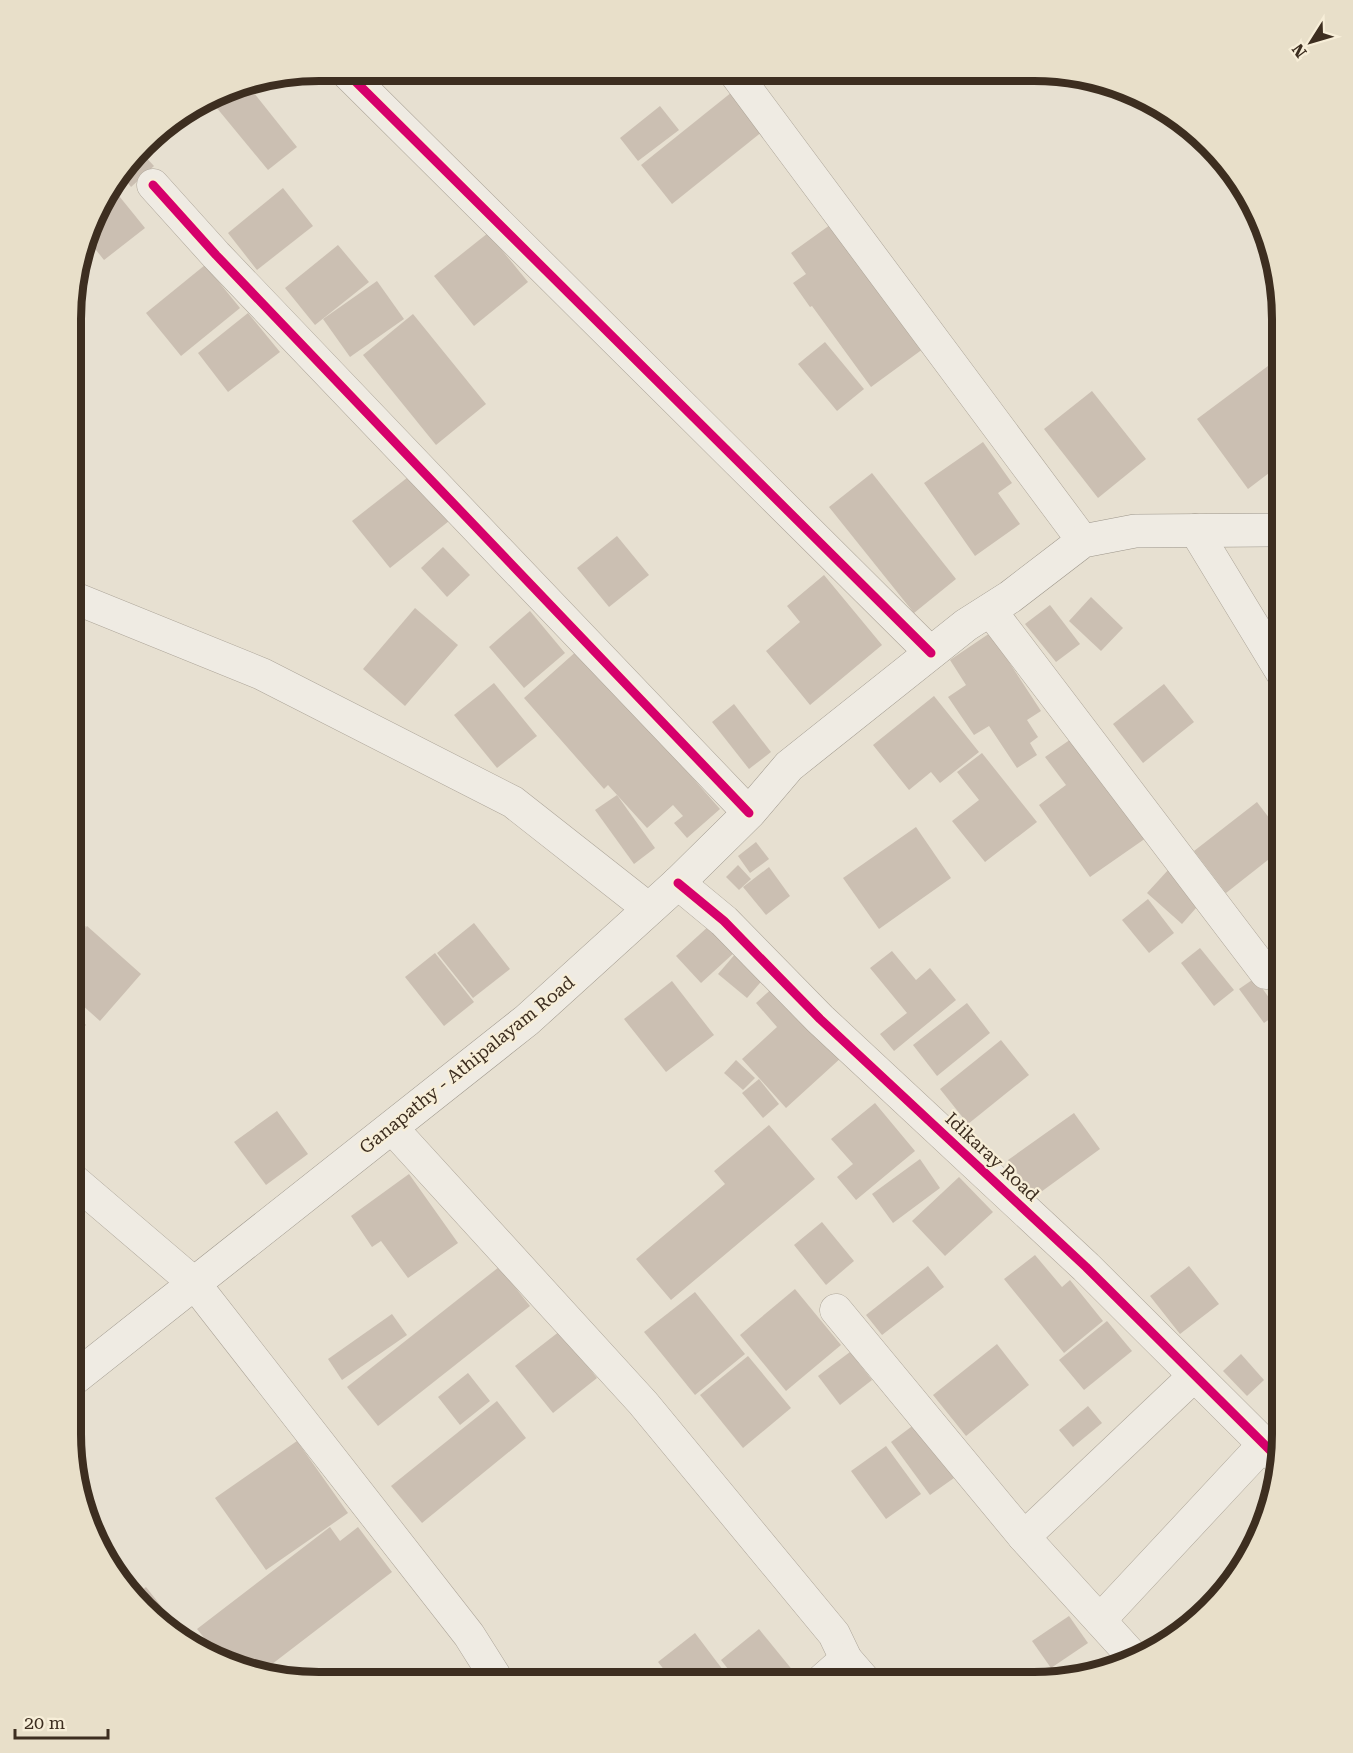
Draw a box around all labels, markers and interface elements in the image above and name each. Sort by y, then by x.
north arrow [1281,12,1341,72]
text: N [1288,40,1311,61]
street label: Ganapathy - Athipalayam Road [355,971,579,1158]
street label: Idikaray Road [941,1108,1044,1206]
scale bar [15,1702,108,1740]
text: 20 m [24,1712,65,1733]

